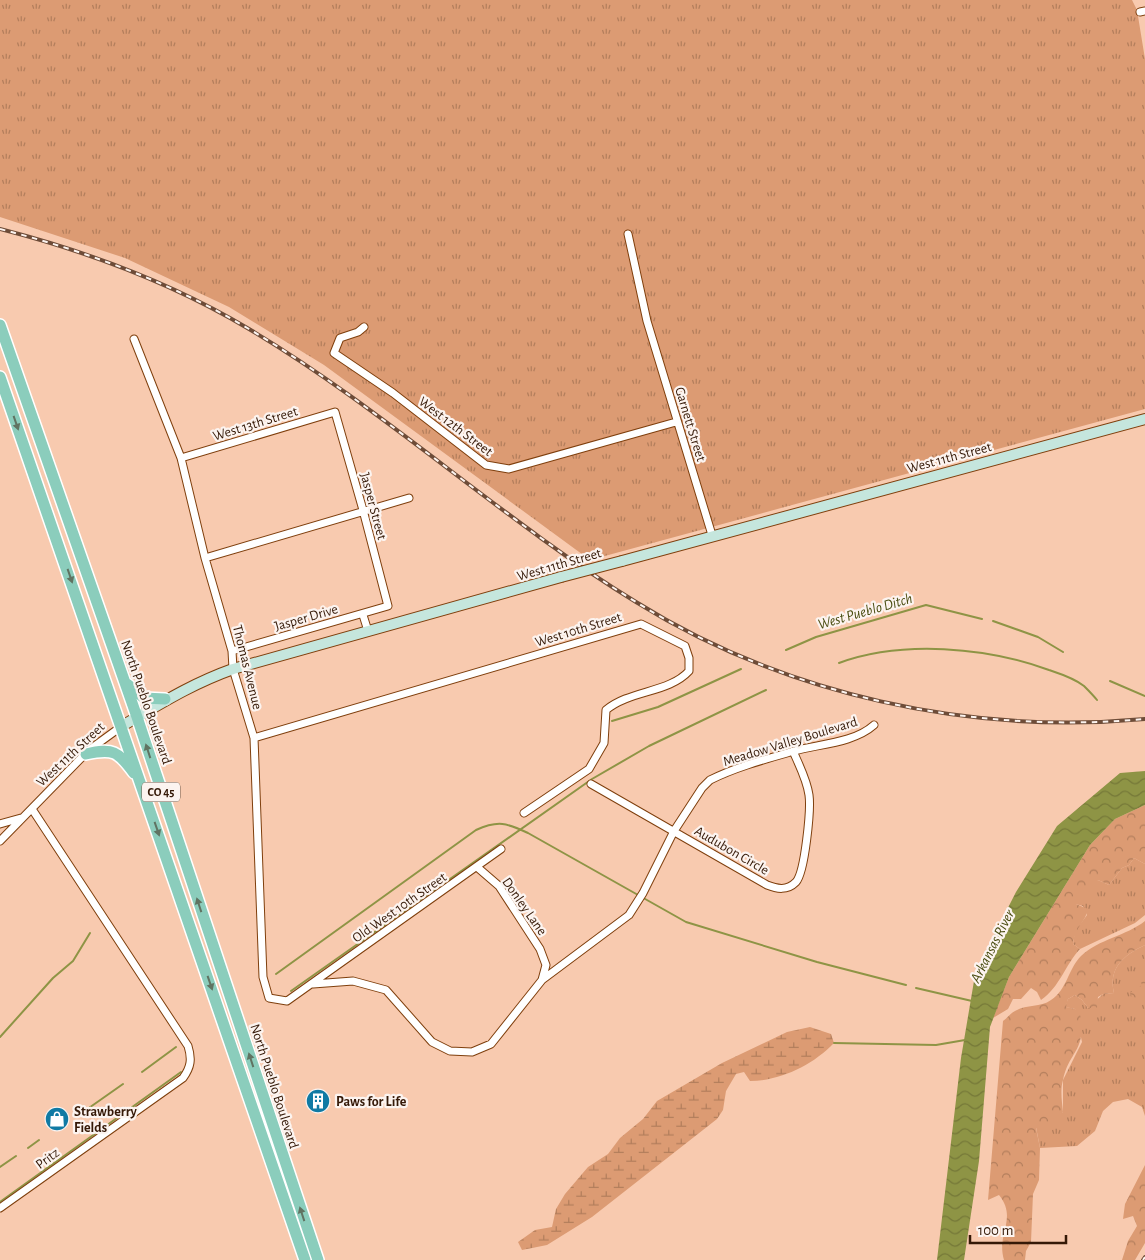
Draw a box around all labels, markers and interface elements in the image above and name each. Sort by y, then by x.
street label: Garnett Street [672,385,708,464]
street label: West 12th Street [416,395,495,459]
street label: West 13th Street [211,404,300,444]
one-way arrow [13,415,20,430]
street label: West 11th Street [905,440,994,476]
street label: Jasper Street [357,471,389,542]
street label: West 11th Street [516,546,603,584]
one-way arrow [66,569,74,584]
water label: West Pueblo Ditch [816,591,914,632]
street label: Jasper Drive [273,602,340,634]
street label: West 10th Street [533,610,624,650]
street label: Thomas Avenue [230,623,264,711]
street label: North Pueblo Boulevard [118,638,174,766]
street label: Meadow Valley Boulevard [721,715,859,769]
street label: West 11th Street [34,720,108,790]
one-way arrow [144,744,151,759]
road number: CO 45 [142,782,180,802]
one-way arrow [153,822,161,837]
street label: Audubon Circle [692,824,771,878]
street label: Old West 10th Street [350,870,450,946]
street label: Donley Lane [499,875,549,938]
one-way arrow [195,898,203,913]
water label: Arkansas River [967,906,1018,986]
one-way arrow [207,975,214,990]
street label: North Pueblo Boulevard [247,1022,301,1150]
one-way arrow [247,1052,254,1067]
building icon: Paws for Life [305,1088,331,1114]
place label: Paws for Life [336,1095,407,1109]
place label: Strawberry Fields [74,1105,138,1135]
shop icon: Strawberry Fields [44,1106,70,1132]
street label: Pritz [33,1146,62,1172]
one-way arrow [298,1206,305,1221]
scale bar [970,1212,1066,1244]
text: 100 m [978,1223,1013,1238]

